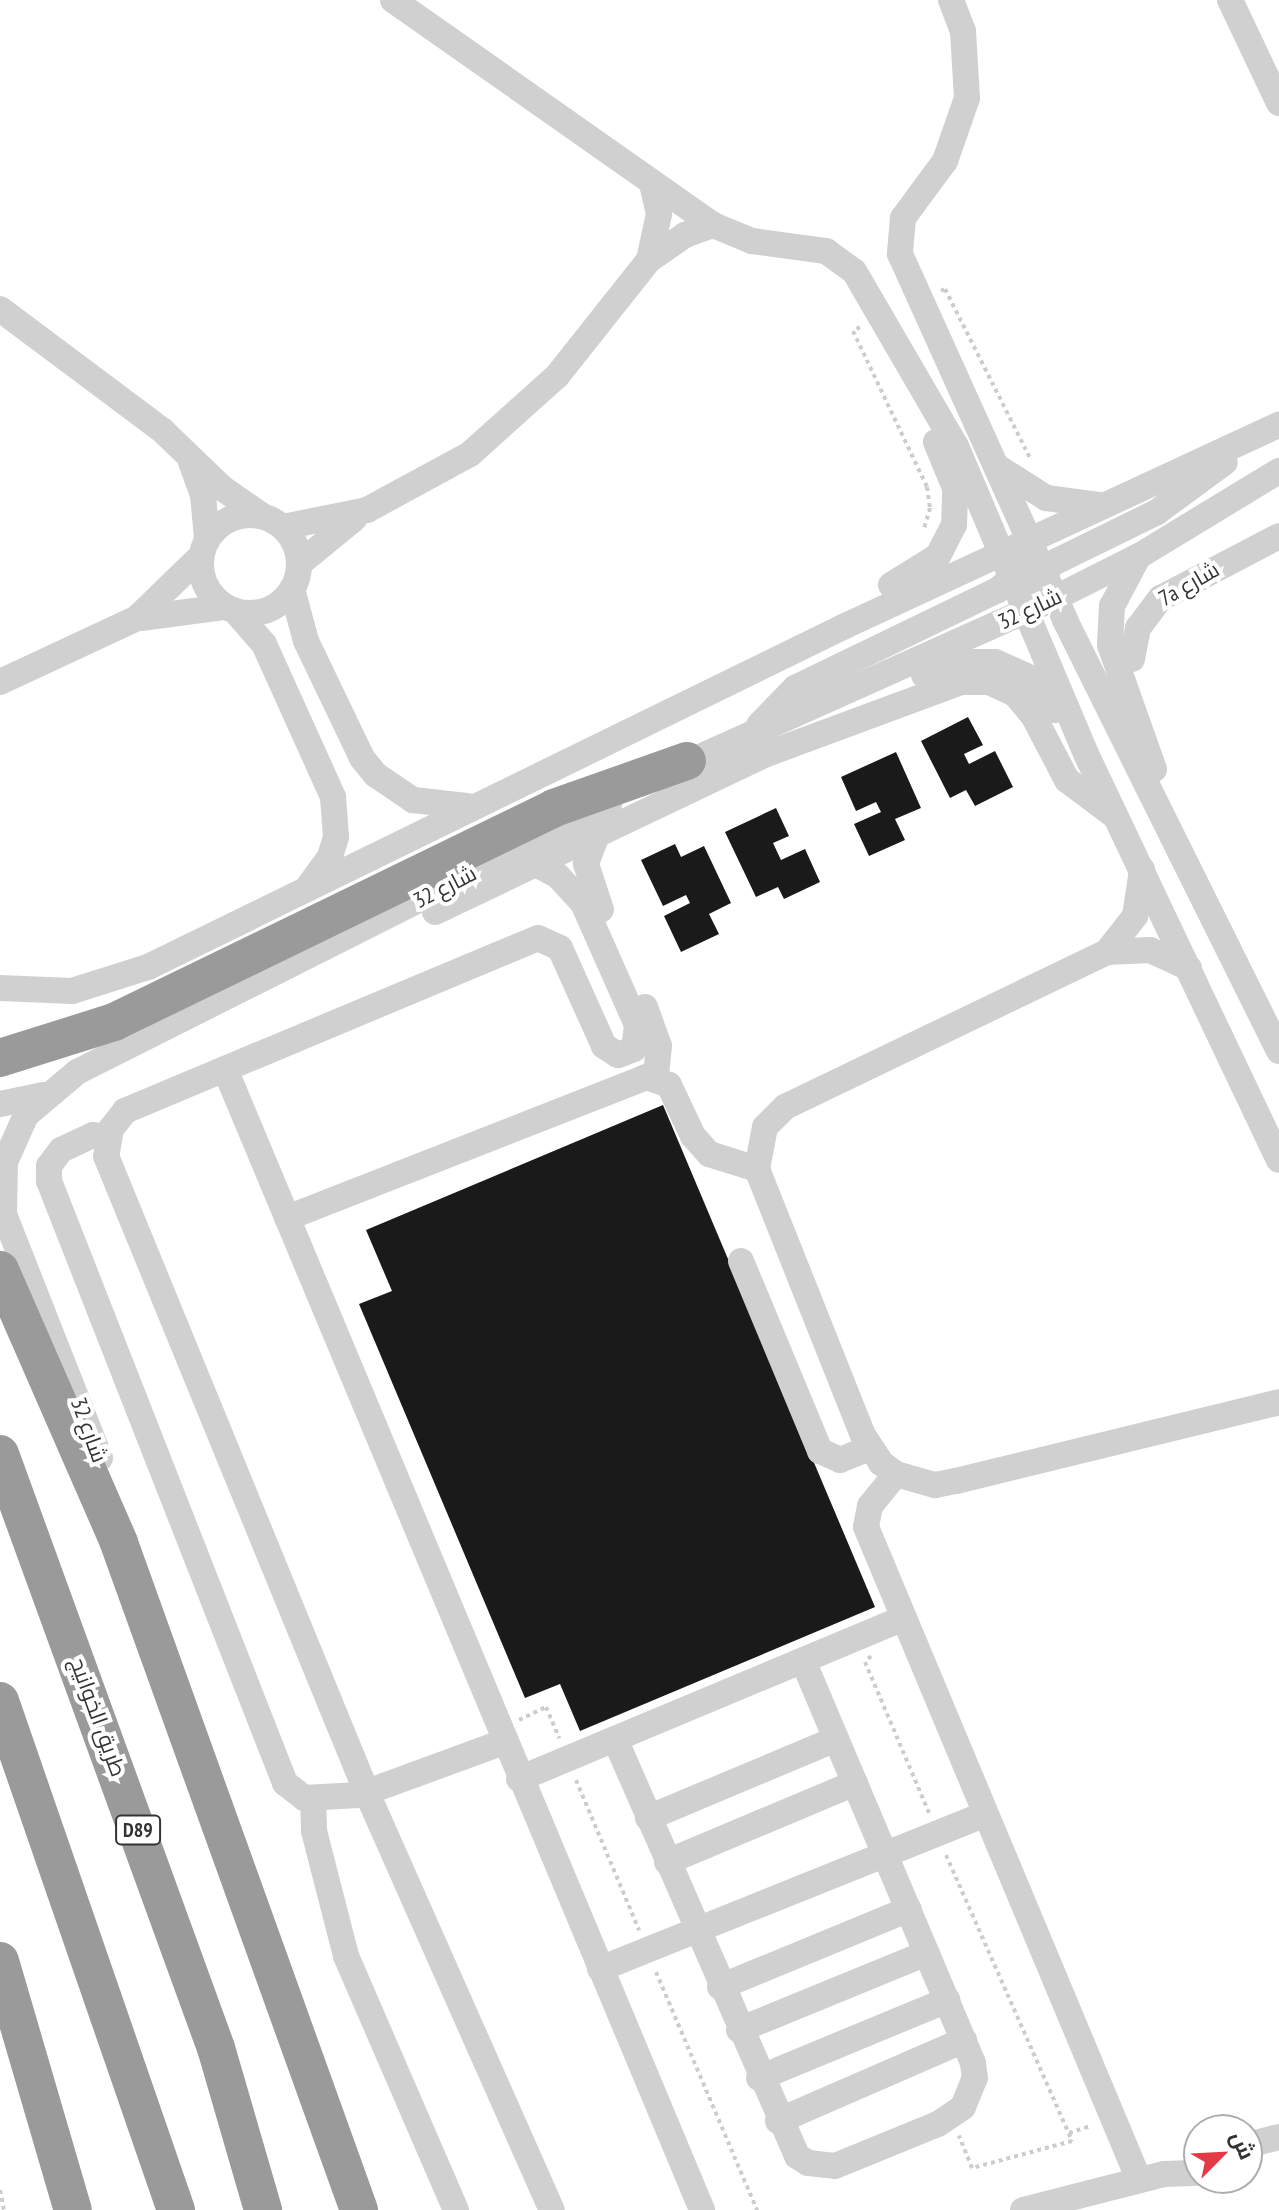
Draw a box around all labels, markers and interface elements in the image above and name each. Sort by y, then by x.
street label: 7a شارع [1154,556,1224,612]
street label: شارع 32 [994,583,1066,635]
street label: شارع 32 [409,860,481,914]
street label: شارع 32 [65,1394,113,1466]
street label: طريق الخوانيج [64,1654,132,1780]
road number: D89 [114,1814,162,1846]
north arrow [1183,2114,1263,2194]
text: ش [1225,2126,1262,2164]

